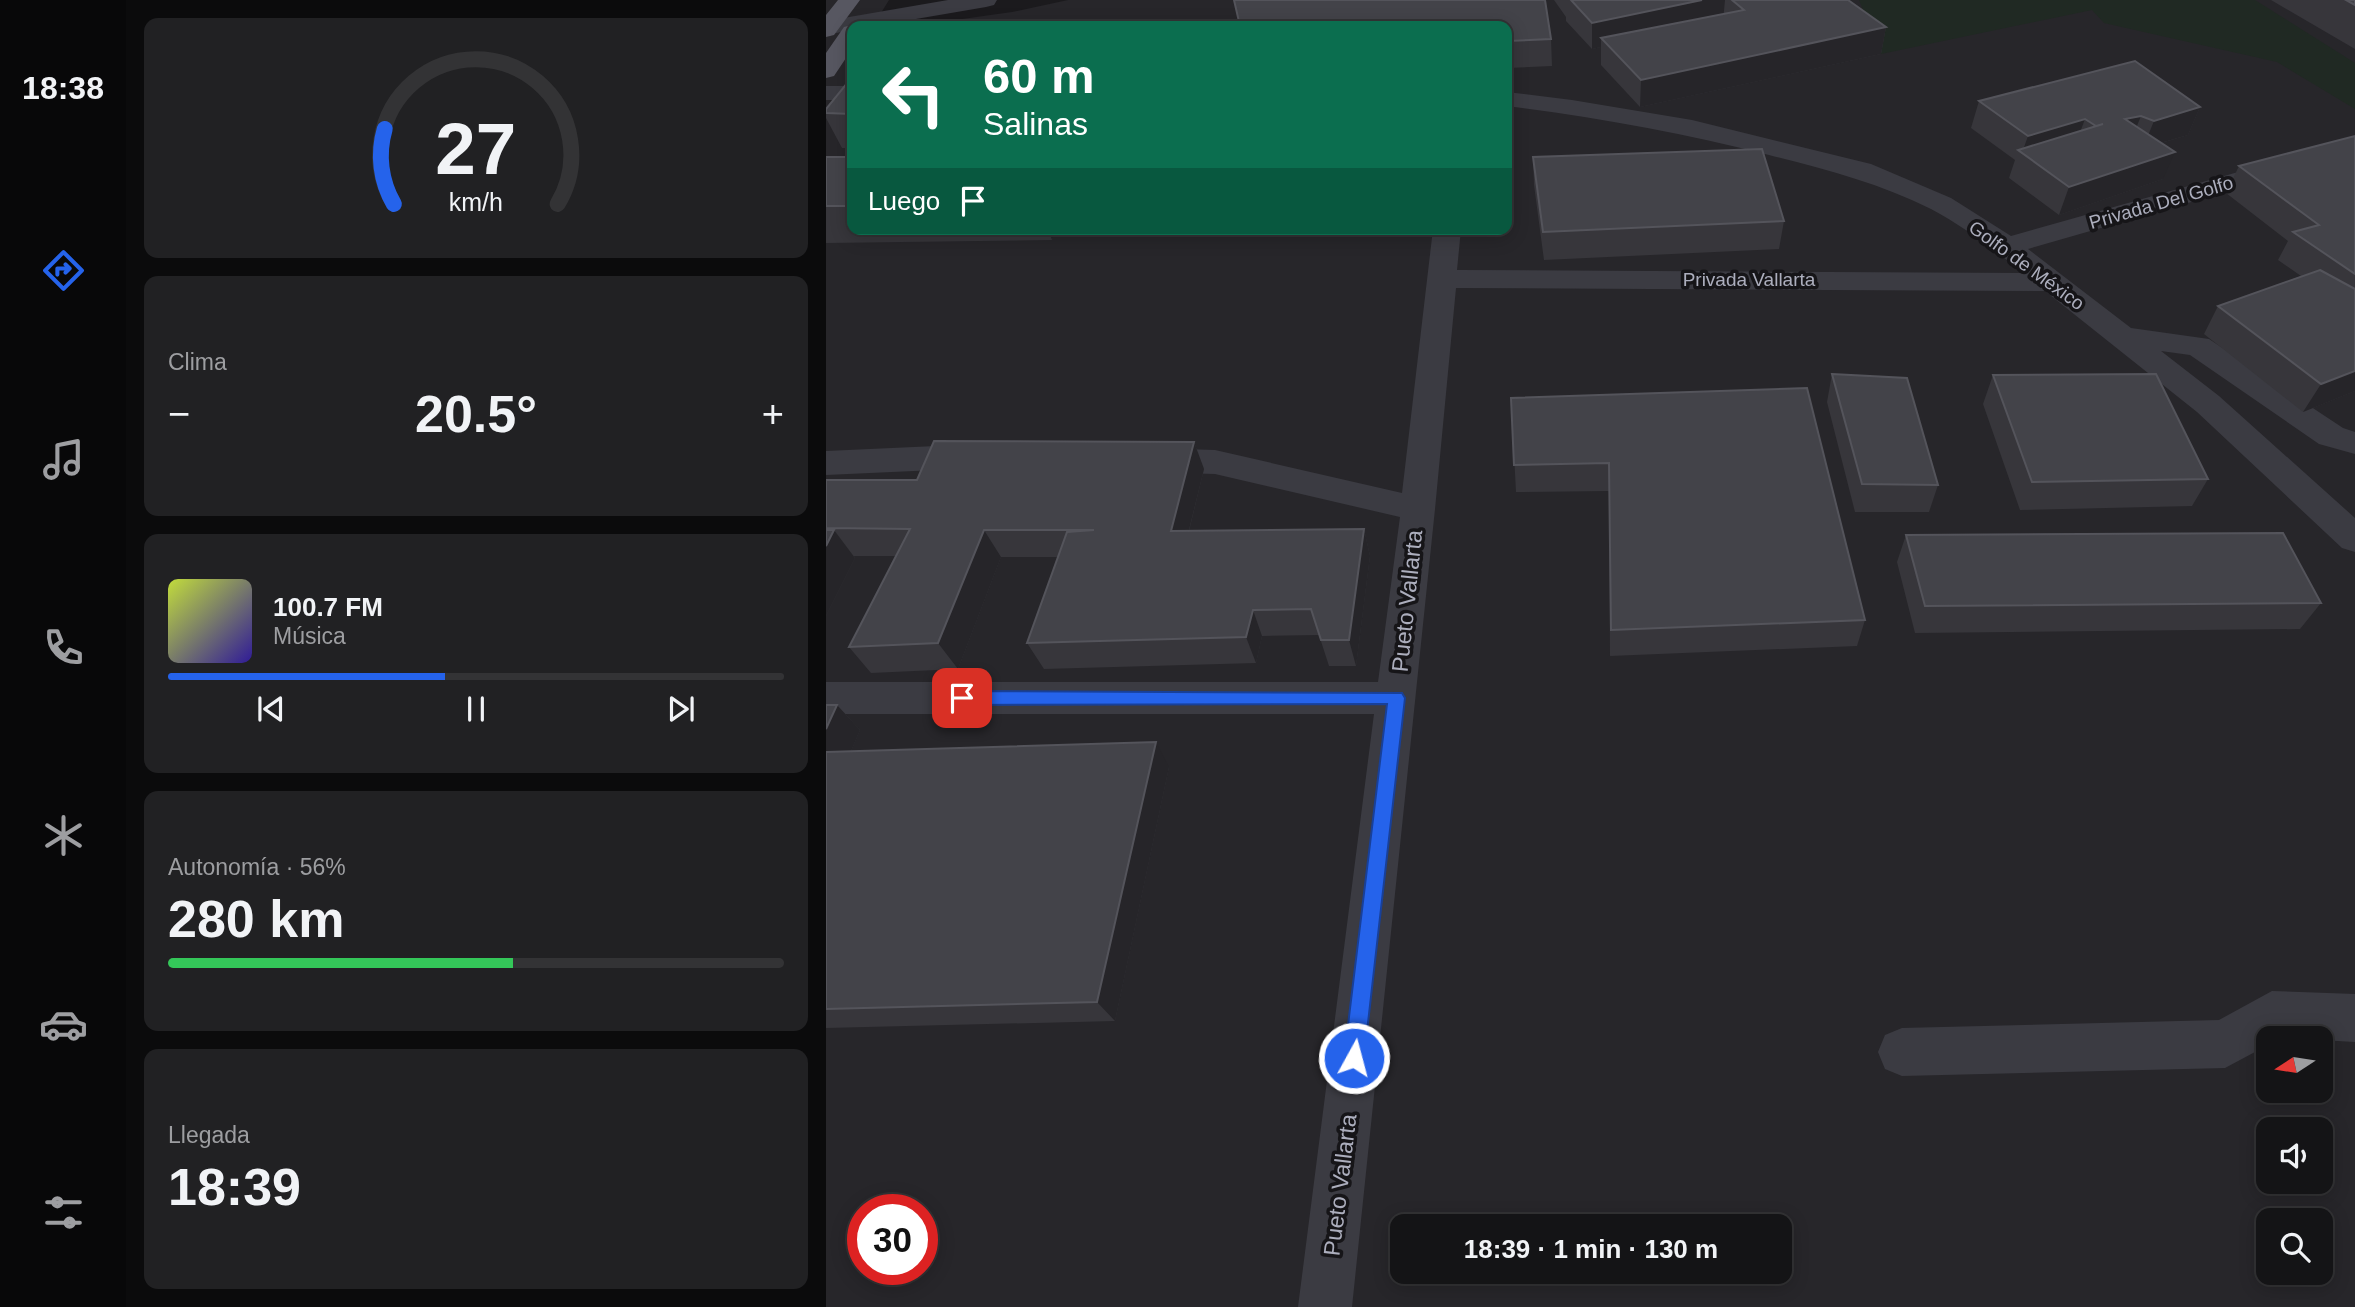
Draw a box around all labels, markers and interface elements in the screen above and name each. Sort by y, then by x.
icon: left [868,49,959,140]
text: 60 m [983,49,1095,103]
text: 18:38 [22,70,104,106]
text: Salinas [983,106,1088,142]
text: 27 [436,108,516,189]
street label: Privada Del Golfo [2087,172,2236,233]
icon: arrive [954,182,992,220]
text: Luego [868,186,940,216]
text: km/h [449,188,503,216]
street label: Golfo de México [1965,217,2088,314]
icon: directions [39,246,88,295]
street label: Privada Vallarta [1683,269,1816,290]
text: Clima [168,349,227,375]
text: 20.5° [415,385,537,443]
text: − [168,393,190,435]
text: + [762,393,784,435]
icon: music [39,435,88,484]
street label: Pueto Vallarta [1387,528,1427,673]
text: 100.7 FM [273,592,383,622]
icon: phone [39,623,88,672]
text: Música [273,623,346,649]
pin [932,668,992,728]
icon: arrive [943,679,981,717]
icon: previous [252,690,290,728]
icon: pause [457,690,495,728]
icon: next [662,690,700,728]
icon: climate [39,811,88,860]
text: Autonomía · 56% [168,854,346,880]
text: 280 km [168,890,344,948]
icon: car [39,1000,88,1049]
position arrow [1317,1021,1391,1095]
north arrow [2256,1026,2333,1102]
map controls [2256,1026,2333,1285]
street label: Pueto Vallarta [1318,1112,1362,1257]
button: sound [2256,1117,2333,1194]
text: Llegada [168,1122,250,1148]
text: 18:39 [168,1158,301,1216]
icon: filters [39,1188,88,1237]
speed limit sign: 30 [847,1194,938,1285]
button: search [2256,1208,2333,1285]
text: 18:39 · 1 min · 130 m [1464,1234,1718,1264]

